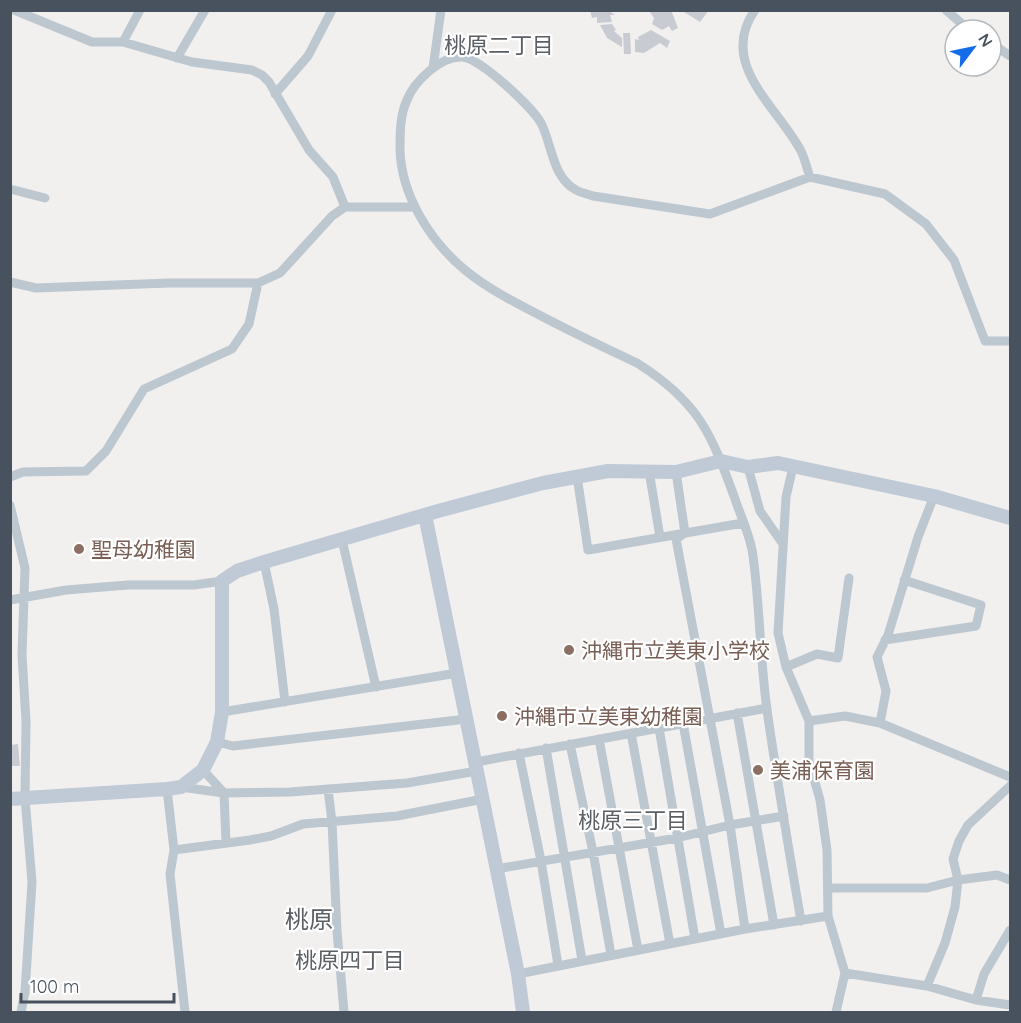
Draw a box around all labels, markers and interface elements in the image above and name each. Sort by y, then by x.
north arrow [943,18,1003,78]
text: N [974,30,997,50]
district label: 桃原二丁目 [444,31,554,59]
place label: 聖母幼稚園 [91,536,196,562]
marker: 聖母幼稚園 [72,542,86,556]
place label: 沖縄市立美東小学校 [581,637,770,663]
marker: 沖縄市立美東小学校 [562,643,576,657]
place label: 沖縄市立美東幼稚園 [514,703,703,729]
marker: 沖縄市立美東幼稚園 [495,709,509,723]
place label: 美浦保育園 [770,757,875,783]
marker: 美浦保育園 [751,763,765,777]
district label: 桃原三丁目 [578,806,688,834]
district label: 桃原 [285,904,333,934]
district label: 桃原四丁目 [295,946,405,974]
scale bar [21,966,174,1004]
text: 100 m [30,975,79,998]

